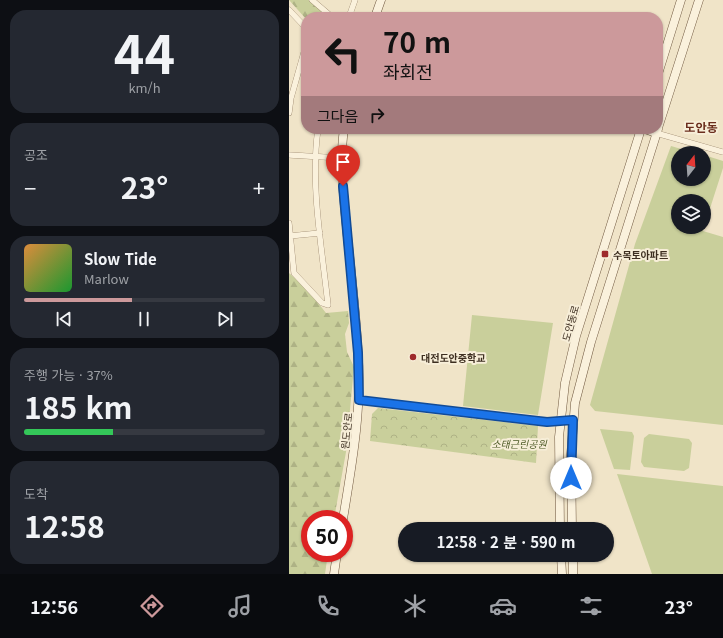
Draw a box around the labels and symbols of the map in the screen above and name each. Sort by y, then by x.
district label: 도안동 [684,118,718,135]
pin [326,145,360,186]
north arrow [671,146,711,186]
place label: 수목토아파트 [613,247,668,262]
marker: 수목토아파트 [600,249,610,259]
street label: 도안동로 [558,303,582,343]
place label: 대전도안중학교 [421,350,485,365]
marker: 대전도안중학교 [408,352,418,362]
street label: 원도안로 [337,412,355,450]
park label: 소태근린공원 [491,436,547,451]
position arrow [550,457,592,499]
speed limit sign: 50 [301,510,353,562]

